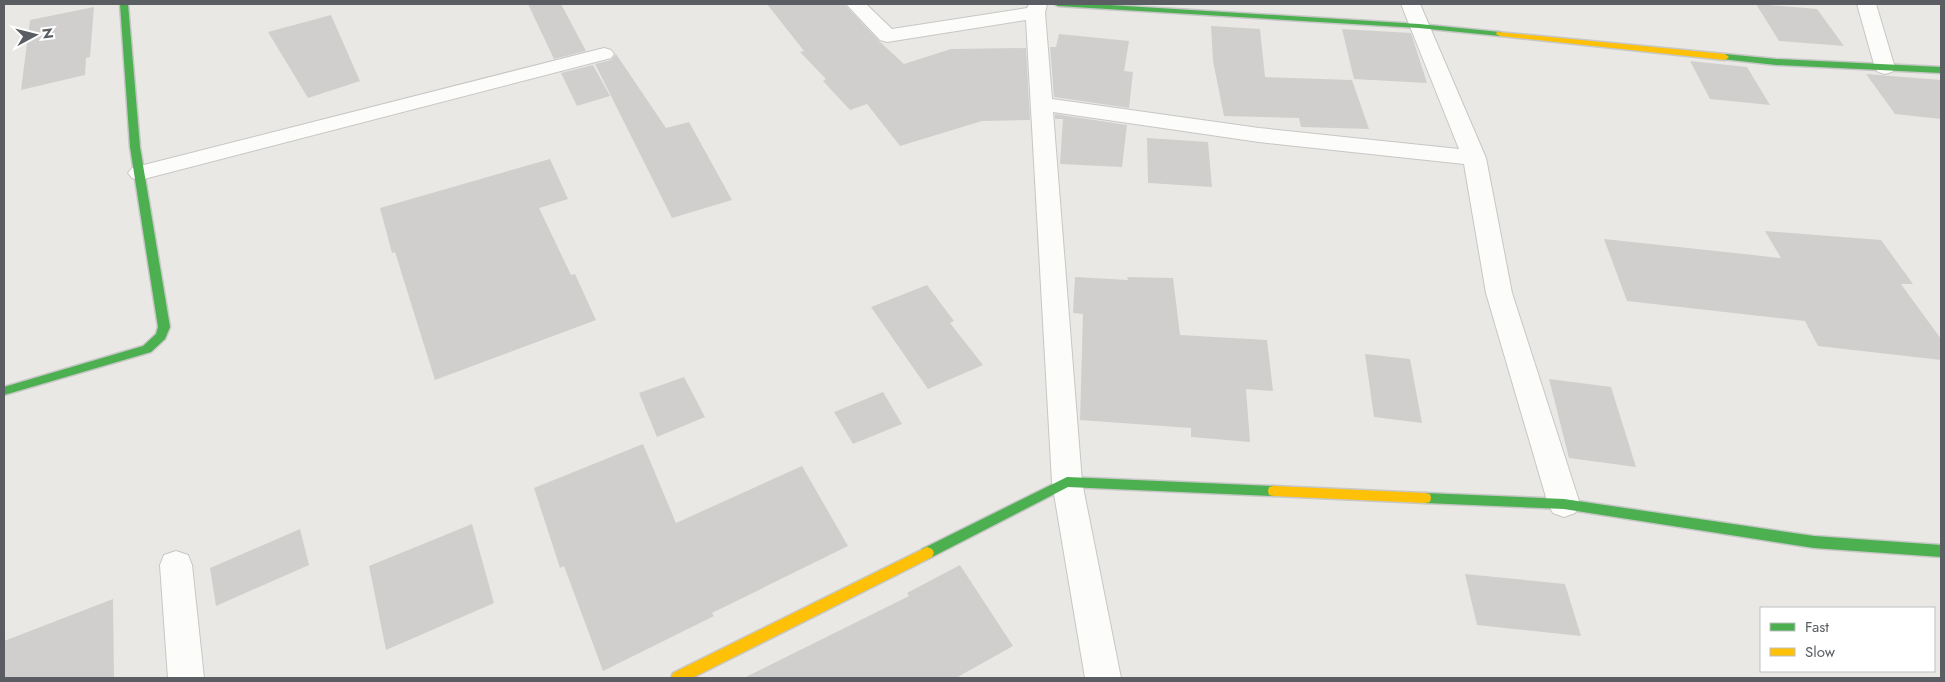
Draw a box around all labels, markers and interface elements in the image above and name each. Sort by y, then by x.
north arrow [10,10,60,60]
text: N [37,27,59,40]
legend [1760,607,1935,672]
text: Fast [1805,616,1829,638]
text: Slow [1805,641,1836,663]

